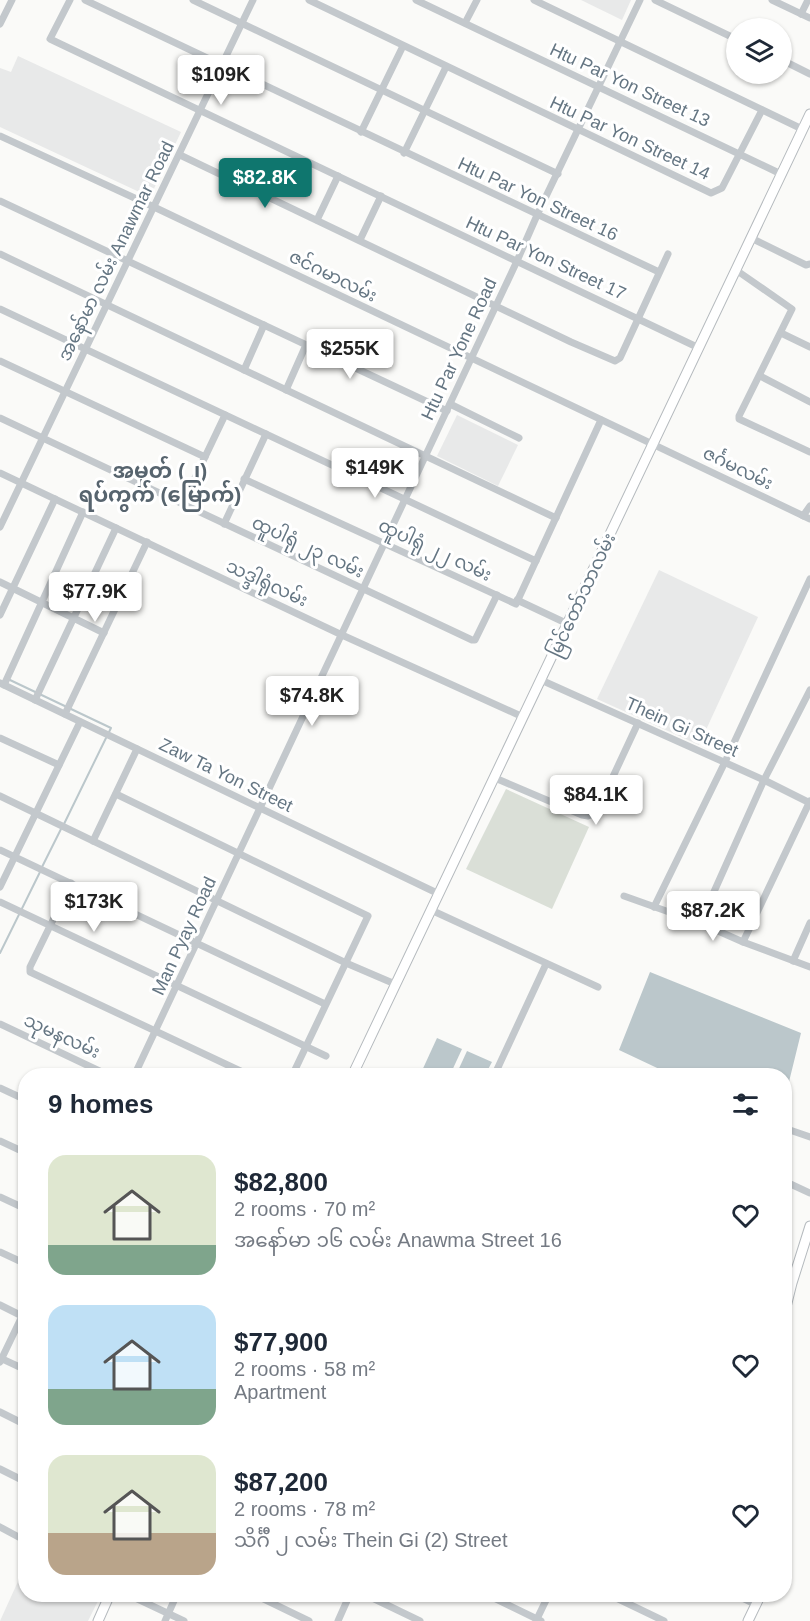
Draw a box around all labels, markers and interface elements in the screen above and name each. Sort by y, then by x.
map controls [726,18,792,84]
button: layers [726,18,792,84]
street label: Htu Par Yon Street 13 [547,39,713,131]
pin: $109K [179,55,263,106]
text: $109K [192,63,250,85]
street label: Htu Par Yon Street 14 [547,92,713,184]
street label: အနော်မာ လမ်း Anawmar Road [51,137,183,366]
street label: Htu Par Yon Street 16 [455,153,621,245]
pin: $82.8K [216,158,314,209]
text: $82.8K [233,166,297,188]
street label: Htu Par Yon Street 17 [463,212,629,304]
street label: ဇင်ဂမာလမ်း [286,243,381,306]
street label: Htu Par Yone Road [417,275,501,423]
pin: $255K [308,329,392,380]
text: $255K [321,337,379,359]
street label: ဇင်္ဂမလမ်း [700,440,777,493]
pin: $149K [333,448,417,499]
district label: အမှတ် (၂) ရပ်ကွက် (မြောက်) [79,455,241,512]
text: $149K [346,456,404,478]
street label: ထူပါရုံ ၂၃ လမ်း [247,510,369,586]
street label: ထူပါရုံ ၂၂ လမ်း [373,512,496,589]
street label: မြင်တော်သာလမ်း [542,528,624,662]
street label: သဒ္ဒါရုံလမ်း [221,553,312,615]
pin: $77.9K [46,572,144,623]
text: $77.9K [63,580,127,602]
pin: $74.8K [263,676,361,727]
text: $74.8K [280,684,344,706]
street label: Thein Gi Street [623,693,741,761]
street label: Zaw Ta Yon Street [156,734,296,816]
pin: $84.1K [547,775,645,826]
text: $84.1K [564,783,628,805]
street label: Man Pyay Road [148,874,220,998]
pin: $173K [52,882,136,933]
text: $173K [65,890,123,912]
pin: $87.2K [664,891,762,942]
text: $87.2K [681,899,745,921]
street label: သုမနလမ်း [19,1007,104,1067]
icon: filters [729,1088,762,1121]
text: 9 homes [48,1089,154,1119]
text: $82,800 [234,1167,328,1197]
icon: home [96,1179,168,1251]
text: 2 rooms · 70 m² [234,1198,375,1220]
icon: heart [729,1199,762,1232]
text: အနော်မာ ၁၆ လမ်း Anawma Street 16 [234,1229,562,1251]
text: $77,900 [234,1327,328,1357]
icon: home [96,1329,168,1401]
icon: heart [729,1349,762,1382]
text: 2 rooms · 58 m² [234,1358,375,1380]
text: Apartment [234,1381,326,1403]
text: $87,200 [234,1467,328,1497]
icon: home [96,1479,168,1551]
text: 2 rooms · 78 m² [234,1498,375,1520]
icon: heart [729,1499,762,1532]
text: သိင်္ဂီ ၂ လမ်း Thein Gi (2) Street [234,1529,508,1551]

